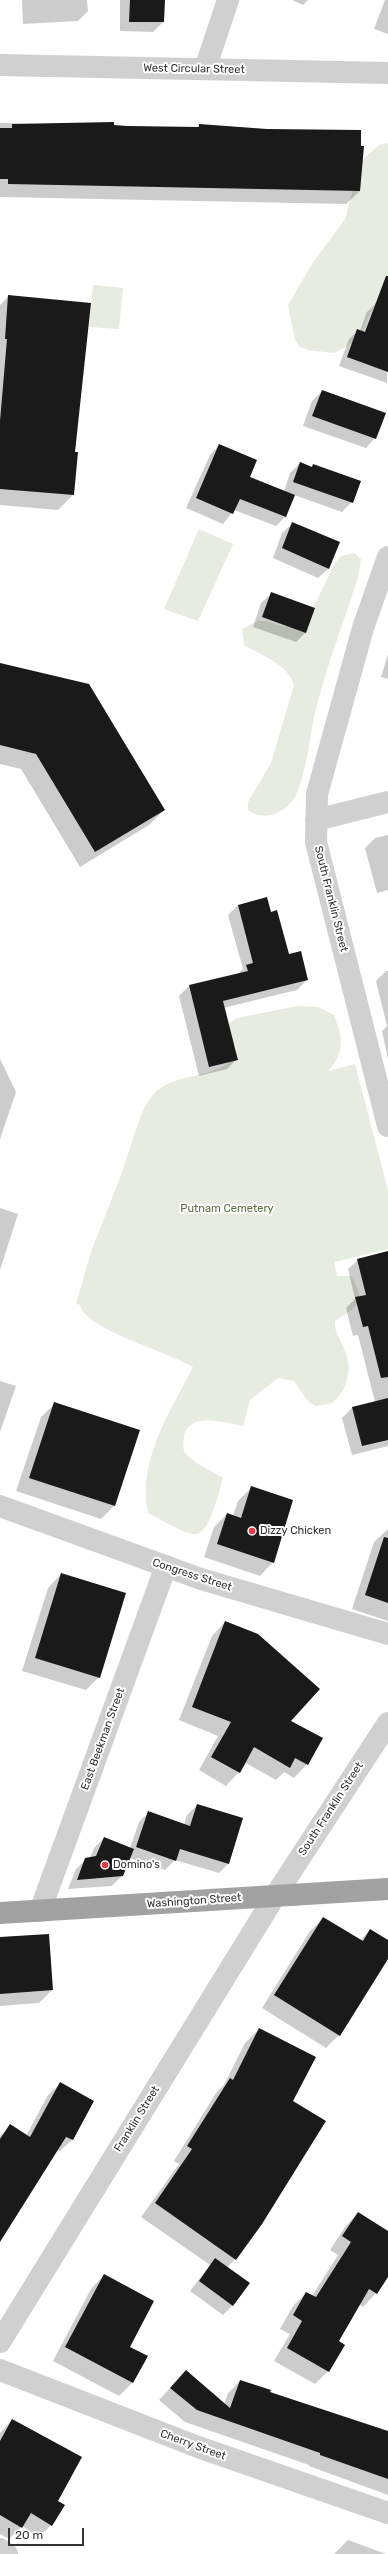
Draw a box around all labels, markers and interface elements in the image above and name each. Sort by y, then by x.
street label: West Circular Street [143,62,245,76]
street label: South Franklin Street [311,845,351,953]
park label: Putnam Cemetery [180,1202,274,1216]
place label: Dizzy Chicken [260,1524,331,1538]
marker: Dizzy Chicken [247,1526,257,1536]
street label: Congress Street [151,1556,233,1594]
street label: East Beekman Street [78,1686,128,1792]
street label: South Franklin Street [296,1760,366,1858]
place label: Domino's [113,1858,160,1872]
marker: Domino's [100,1860,110,1870]
street label: Washington Street [146,1891,242,1911]
street label: Franklin Street [111,2084,163,2154]
street label: Cherry Street [158,2427,228,2463]
scale bar [10,2520,86,2546]
text: 20 m [15,2528,43,2542]

